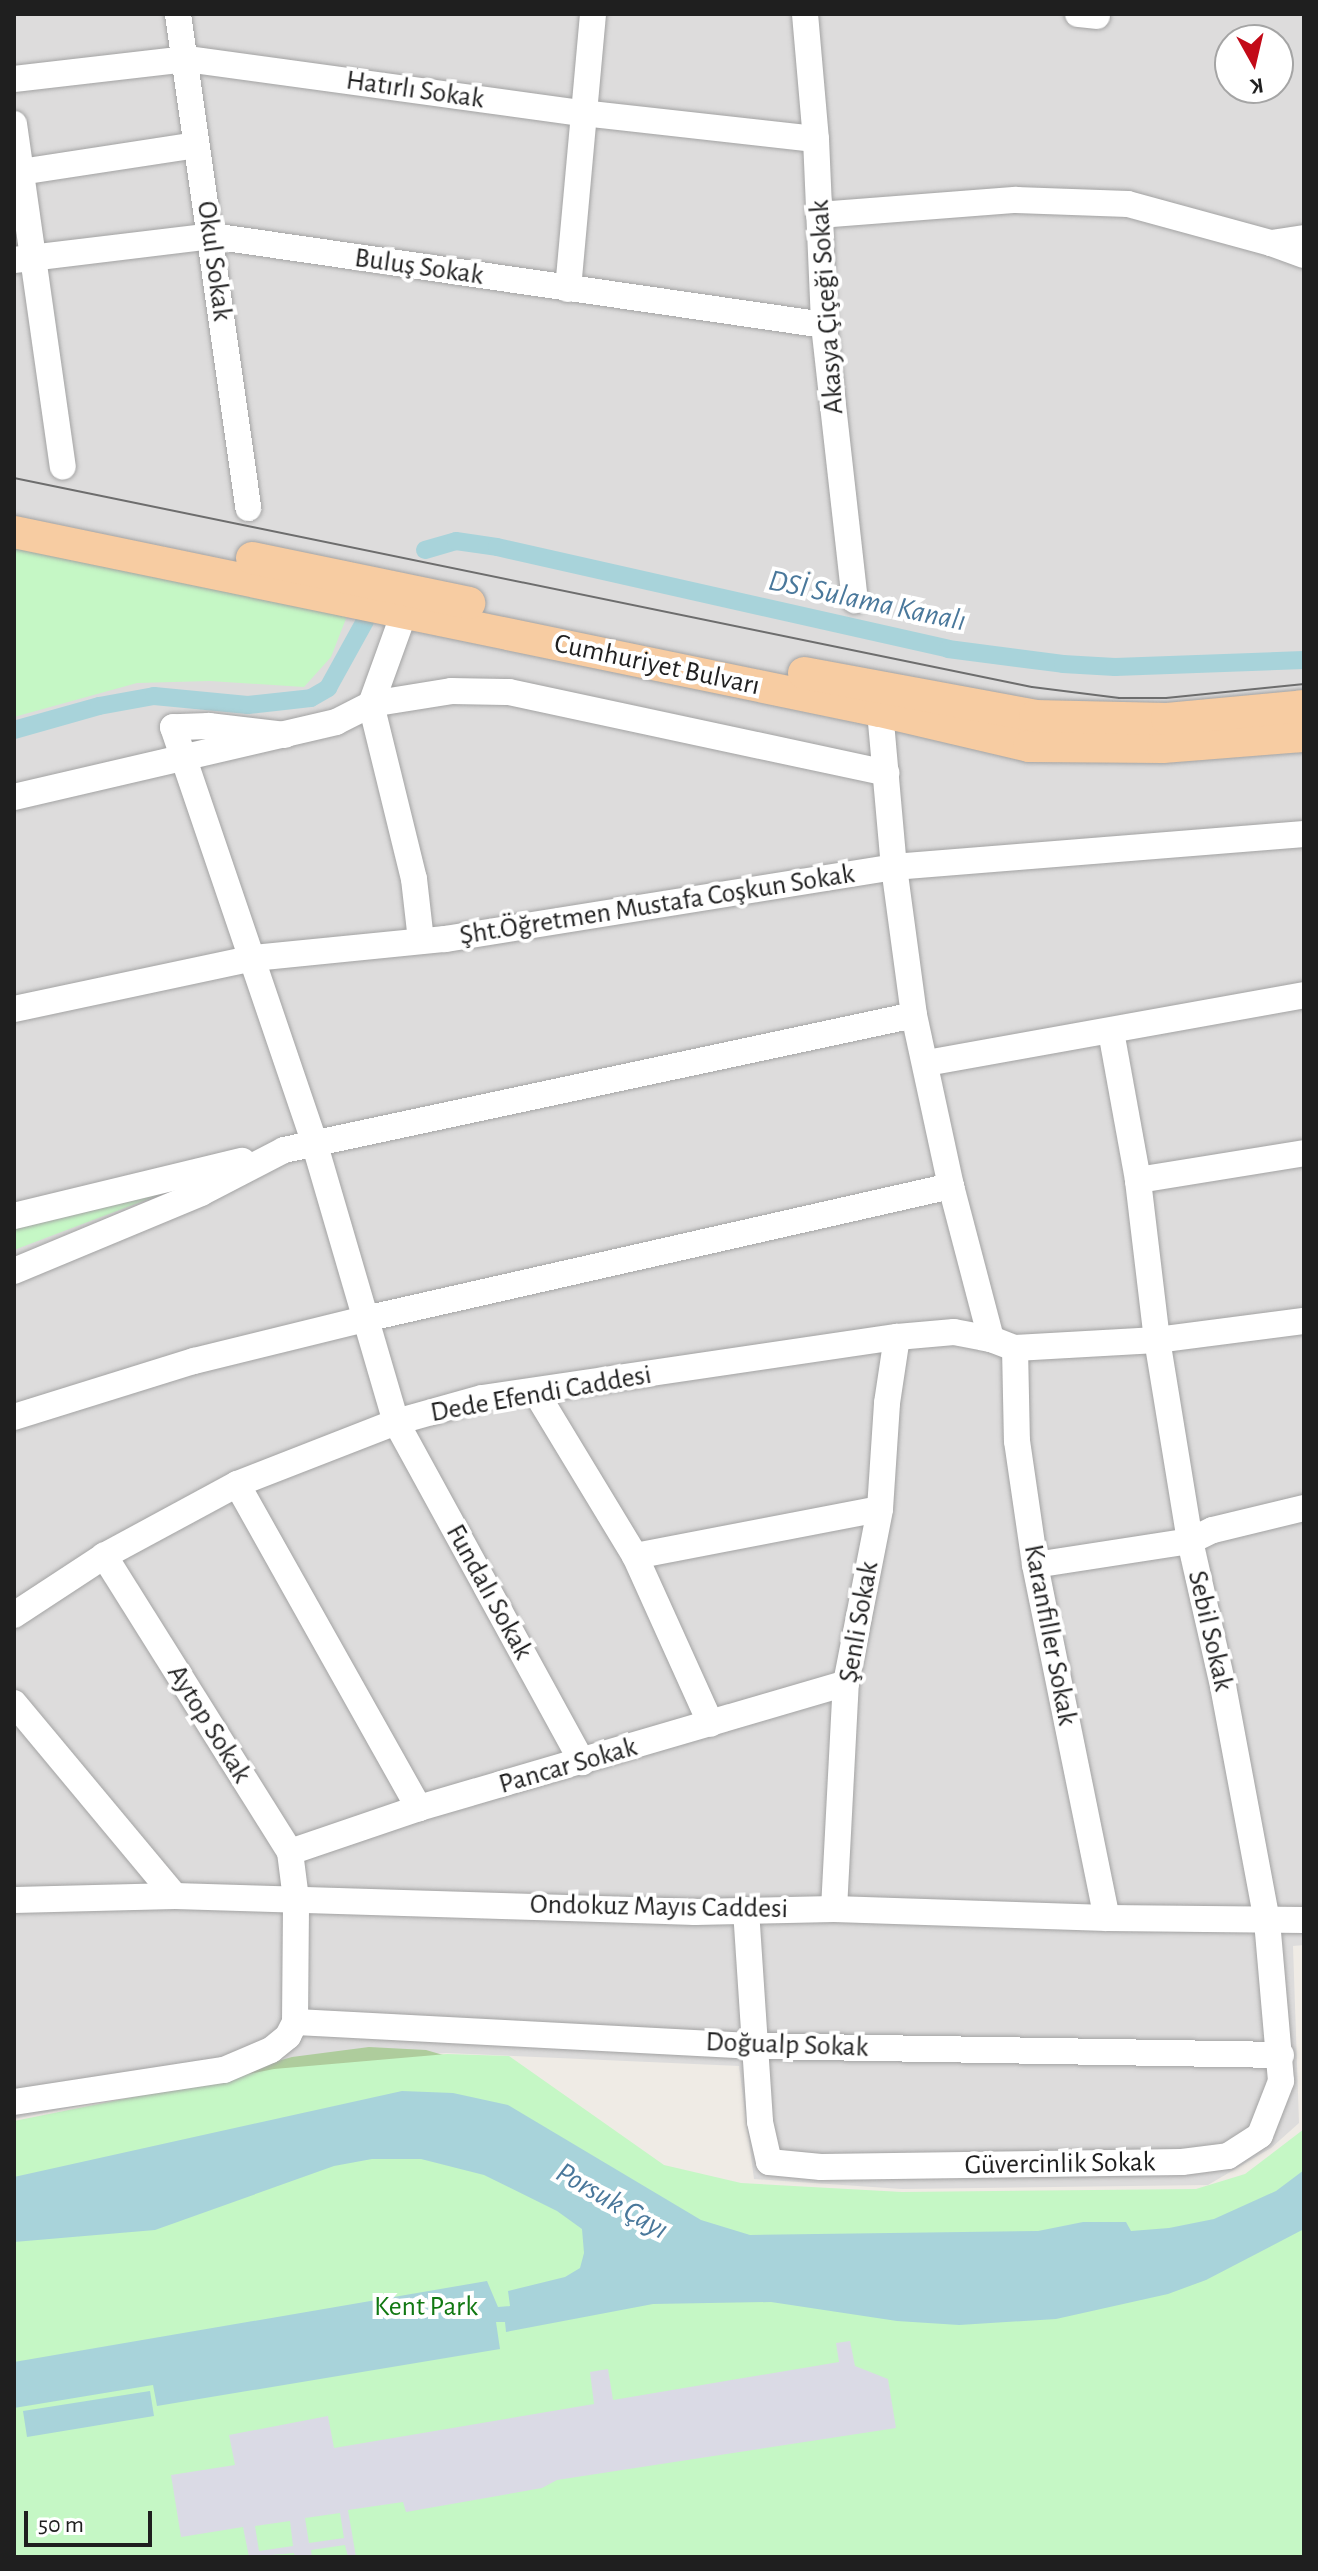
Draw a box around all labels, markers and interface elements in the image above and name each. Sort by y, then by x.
north arrow [1214,24,1294,104]
street label: Hatırlı Sokak [344,64,486,116]
text: K [1249,74,1265,98]
street label: Okul Sokak [189,199,239,323]
street label: Akasya Çiçeği Sokak [803,199,851,415]
street label: Buluş Sokak [352,241,486,293]
water label: DSİ Sulama Kanalı [765,563,969,639]
street label: Cumhuriyet Bulvarı [551,627,763,703]
street label: Şht.Öğretmen Mustafa Coşkun Sokak [457,857,857,953]
street label: Dede Efendi Caddesi [428,1358,654,1430]
street label: Fundalı Sokak [438,1519,540,1665]
street label: Karanfiller Sokak [1016,1542,1084,1728]
street label: Şenli Sokak [832,1559,886,1685]
street label: Sebil Sokak [1180,1567,1240,1695]
street label: Aytop Sokak [159,1659,259,1789]
street label: Pancar Sokak [495,1730,641,1802]
street label: Ondokuz Mayıs Caddesi [530,1888,788,1926]
street label: Doğualp Sokak [705,2025,869,2065]
street label: Güvercinlik Sokak [964,2146,1156,2182]
water label: Porsuk Çayı [549,2155,675,2247]
park label: Kent Park [374,2290,478,2324]
scale bar [28,2495,156,2545]
text: 50 m [38,2513,84,2537]

